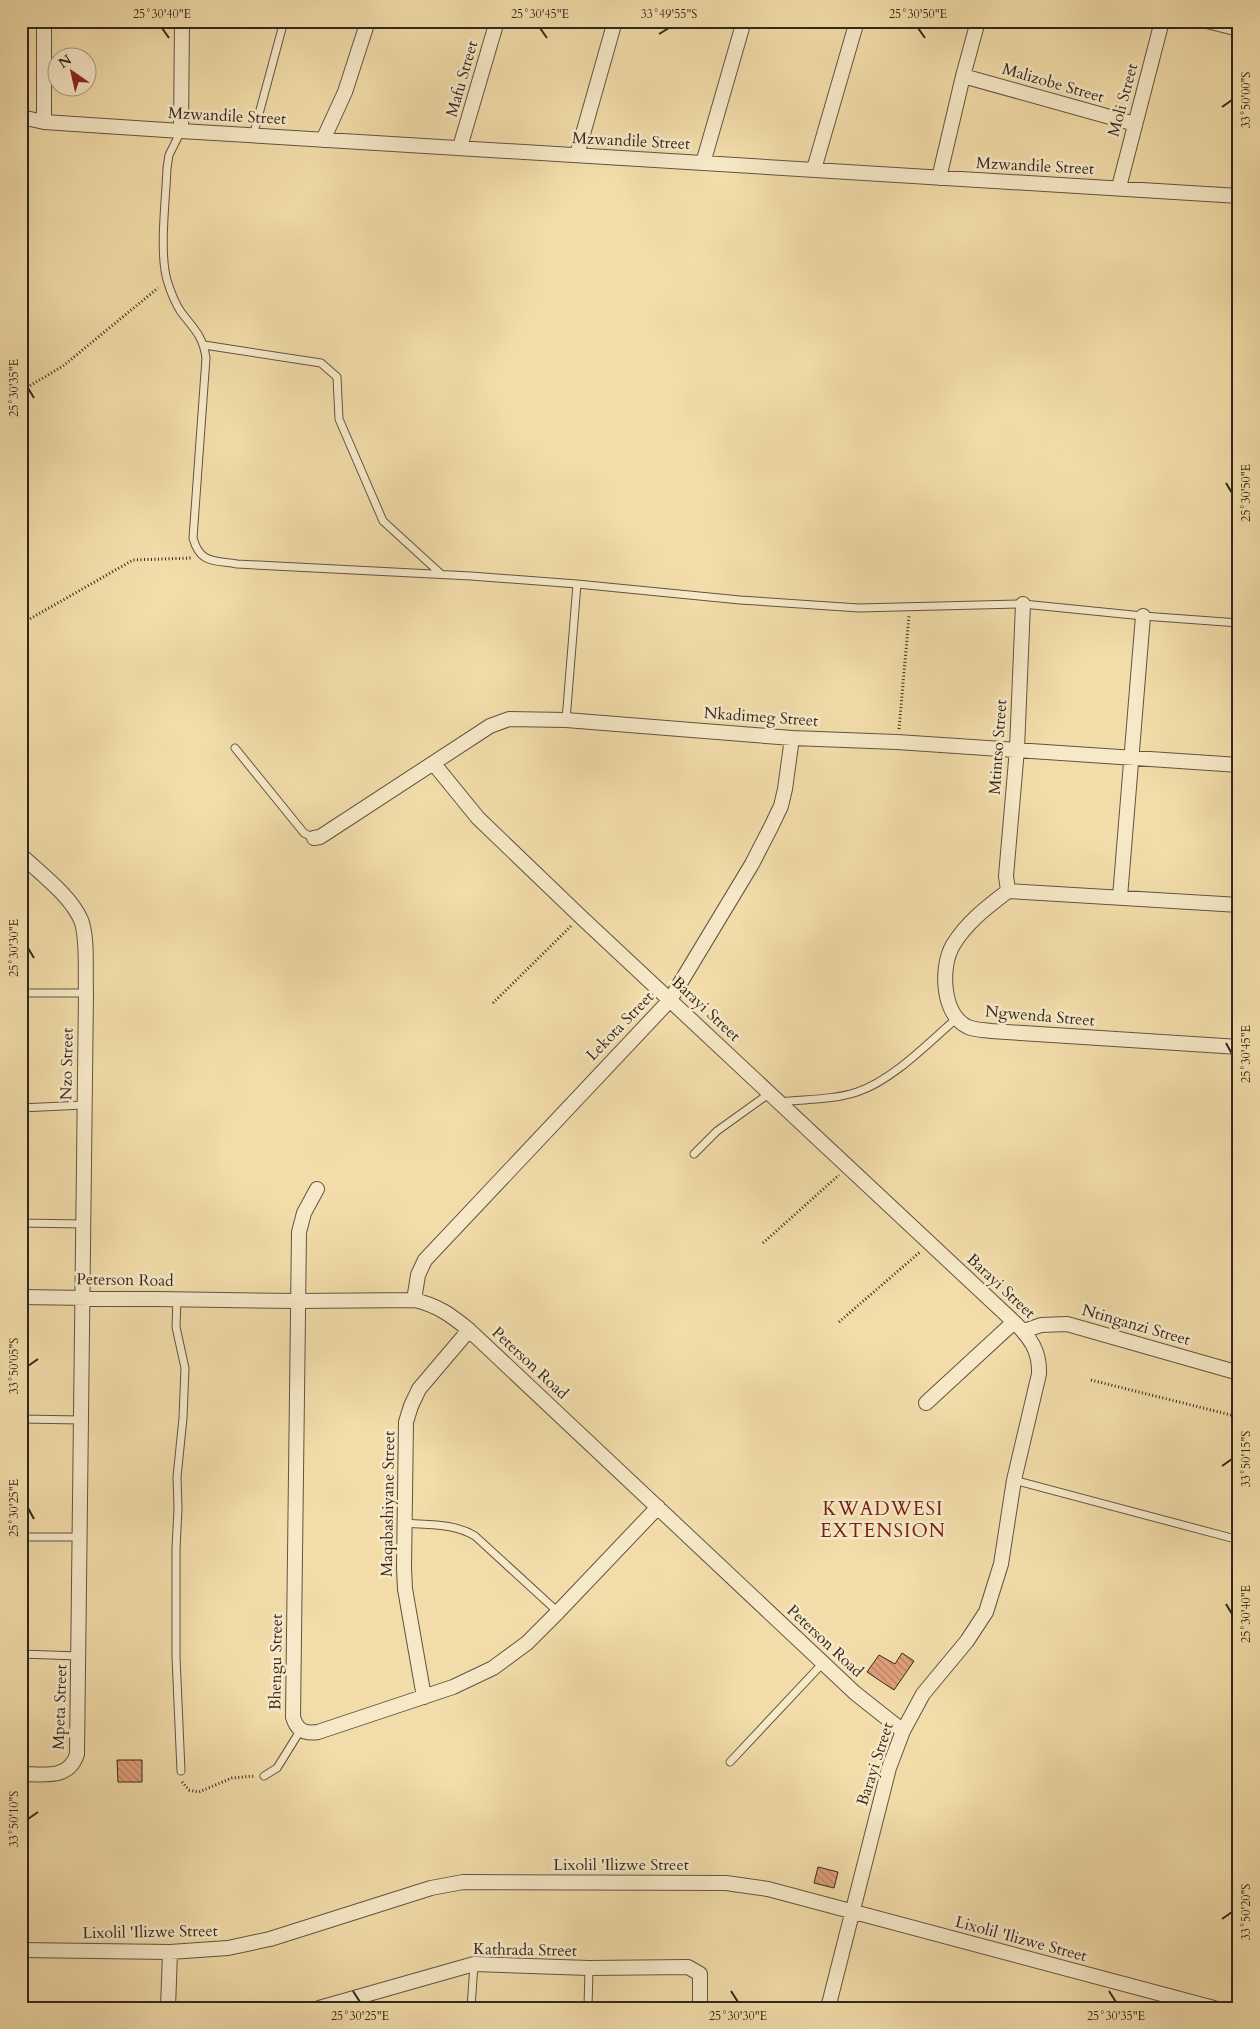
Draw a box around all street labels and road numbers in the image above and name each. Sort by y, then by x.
street label: Mafu Street [441,38,483,120]
street label: Malizobe Street [1000,58,1106,108]
street label: Moli Street [1103,61,1143,139]
street label: Mzwandile Street [167,102,287,130]
street label: Mzwandile Street [571,127,691,155]
street label: Mzwandile Street [975,152,1095,180]
street label: Mtintso Street [984,699,1012,795]
street label: Nkadimeg Street [703,702,819,732]
street label: Barayi Street [667,972,745,1046]
street label: Lekota Street [581,986,659,1066]
street label: Ngwenda Street [984,1000,1096,1032]
street label: Nzo Street [55,1028,79,1100]
street label: Barayi Street [962,1249,1040,1323]
street label: Peterson Road [76,1268,174,1292]
street label: Ntinganzi Street [1079,1299,1193,1351]
street label: Peterson Road [487,1322,573,1405]
street label: Maqabashiyane Street [376,1431,400,1577]
street label: Peterson Road [782,1600,868,1683]
street label: Bhengu Street [264,1614,288,1710]
street label: Mpeta Street [48,1664,72,1750]
street label: Barayi Street [851,1720,899,1808]
street label: Lixolil 'Ilizwe Street [553,1854,689,1876]
street label: Lixolil 'Ilizwe Street [953,1911,1089,1967]
street label: Lixolil 'Ilizwe Street [82,1920,218,1944]
street label: Kathrada Street [473,1938,577,1962]

